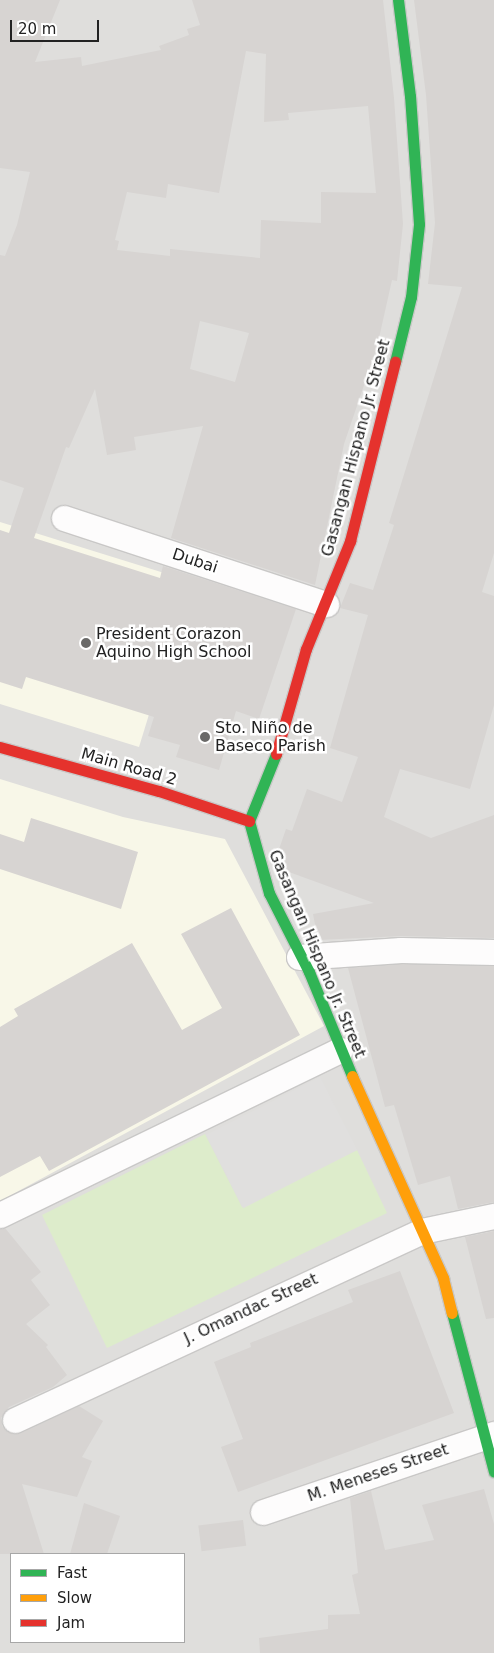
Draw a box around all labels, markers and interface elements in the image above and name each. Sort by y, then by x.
scale bar [12,10,101,42]
text: 20 m [18,20,56,38]
street label: Gasangan Hispano Jr. Street [318,337,394,559]
street label: Dubai [170,545,220,577]
place label: President Corazon Aquino High School [96,624,251,662]
marker: President Corazon Aquino High School [80,637,92,649]
place label: Sto. Niño de Baseco Parish [215,718,326,756]
marker: Sto. Niño de Baseco Parish [199,731,211,743]
street label: Main Road 2 [79,744,179,790]
street label: Gasangan Hispano Jr. Street [264,847,370,1061]
street label: J. Omandac Street [181,1270,321,1348]
street label: M. Meneses Street [305,1440,451,1506]
legend [10,1553,185,1643]
text: Fast [57,1564,87,1582]
text: Slow [57,1589,92,1607]
text: Jam [57,1614,85,1632]

